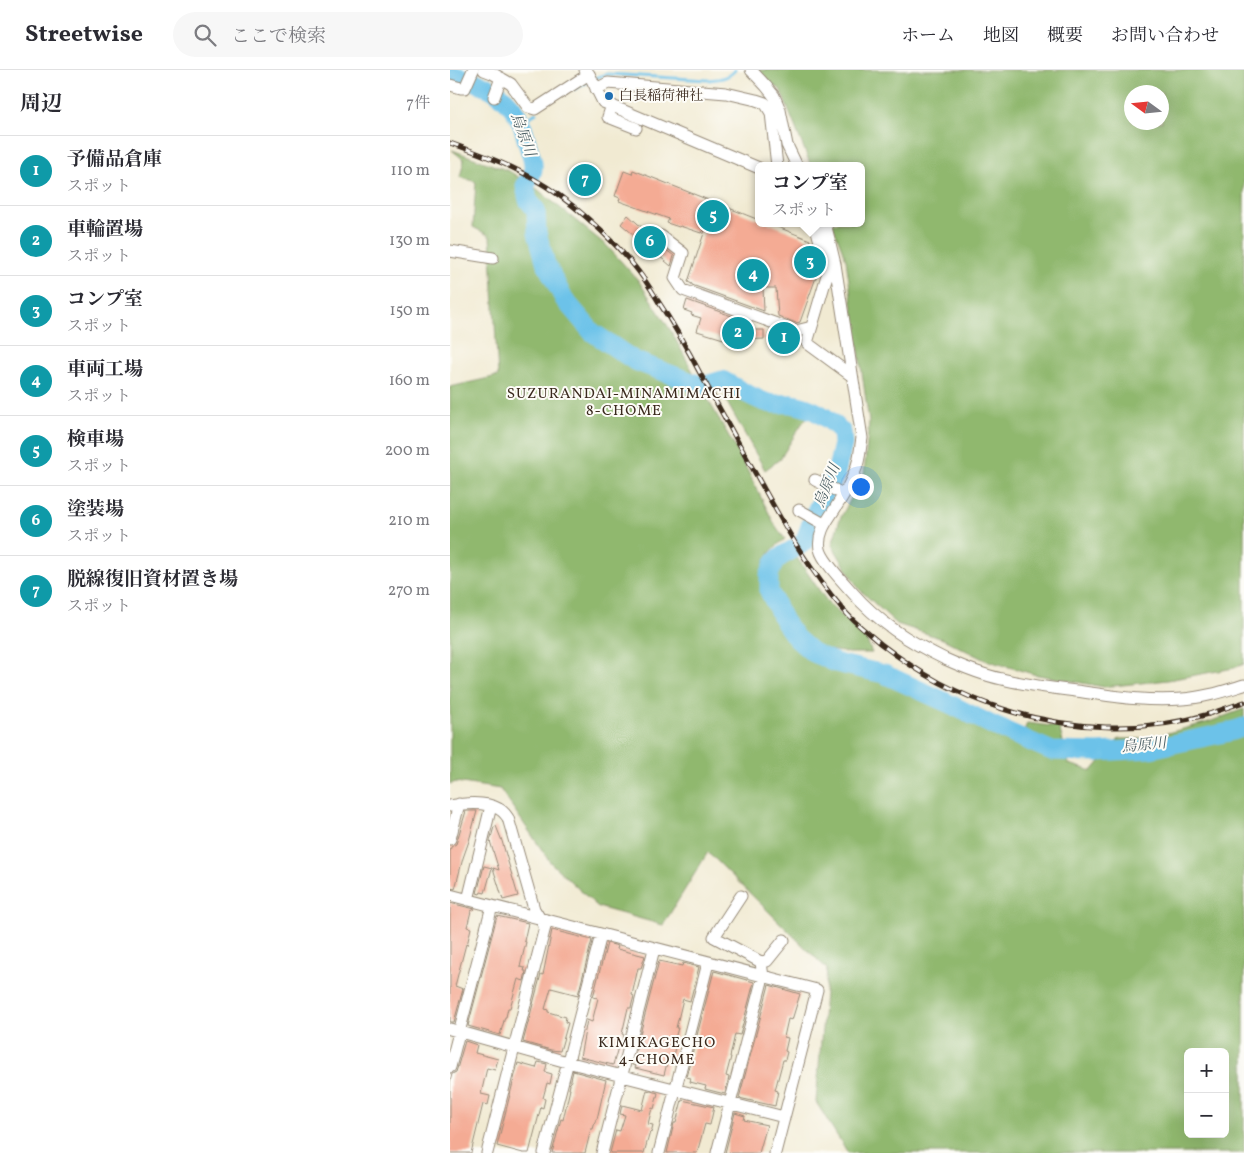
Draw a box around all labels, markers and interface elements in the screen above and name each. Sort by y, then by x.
search box [173,12,523,57]
text: Streetwise [25,18,143,52]
icon: search [191,21,219,49]
text: ここで検索 [231,24,326,50]
text: ホーム [901,24,955,49]
text: 地図 [983,24,1019,49]
text: 概要 [1047,24,1083,49]
text: お問い合わせ [1111,24,1219,49]
north arrow [1124,85,1169,130]
place label: 白長稲荷神社 [619,87,703,106]
text: 周辺 [20,90,62,119]
marker: 白長稲荷神社 [603,90,615,102]
text: 7件 [406,93,430,115]
water label: 烏原川 [504,110,540,162]
text: 予備品倉庫 [67,147,162,173]
text: 1 [33,160,39,182]
text: 110 m [391,160,430,182]
pin: 7 [569,161,601,199]
popup [755,162,865,227]
text: コンプ室 [772,171,848,197]
text: スポット [67,176,131,198]
pin: 5 [697,197,729,235]
text: スポット [772,200,836,222]
text: 車輪置場 [67,217,143,243]
pin: 6 [634,223,666,261]
text: 2 [32,230,40,252]
text: 130 m [389,230,430,252]
pin: 3 [794,243,826,281]
text: スポット [67,246,131,268]
pin: 4 [737,256,769,294]
text: コンプ室 [67,287,143,313]
text: 3 [32,300,40,322]
text: 150 m [389,300,430,322]
pin: 2 [722,314,754,352]
text: スポット [67,316,131,338]
pin: 1 [768,319,800,357]
text: 車両工場 [67,357,143,383]
text: 4 [31,370,41,392]
text: 160 m [389,370,430,392]
district label: SUZURANDAI-MINAMIMACHI 8-CHOME [507,384,741,422]
text: スポット [67,386,131,408]
text: 検車場 [67,427,124,453]
text: 5 [32,440,40,462]
text: 200 m [385,440,430,462]
text: スポット [67,456,131,478]
water label: 烏原川 [810,459,847,511]
your location [848,474,874,500]
text: 塗装場 [67,497,124,523]
text: 6 [32,510,40,532]
text: 210 m [388,510,430,532]
text: スポット [67,526,131,548]
text: 脱線復旧資材置き場 [67,567,238,593]
text: 7 [32,580,40,602]
text: 270 m [388,580,430,602]
text: スポット [67,596,131,618]
water label: 烏原川 [1121,733,1169,759]
district label: KIMIKAGECHO 4-CHOME [598,1033,716,1071]
map controls [1184,1048,1229,1138]
button: + [1184,1048,1229,1093]
button: − [1184,1093,1229,1138]

